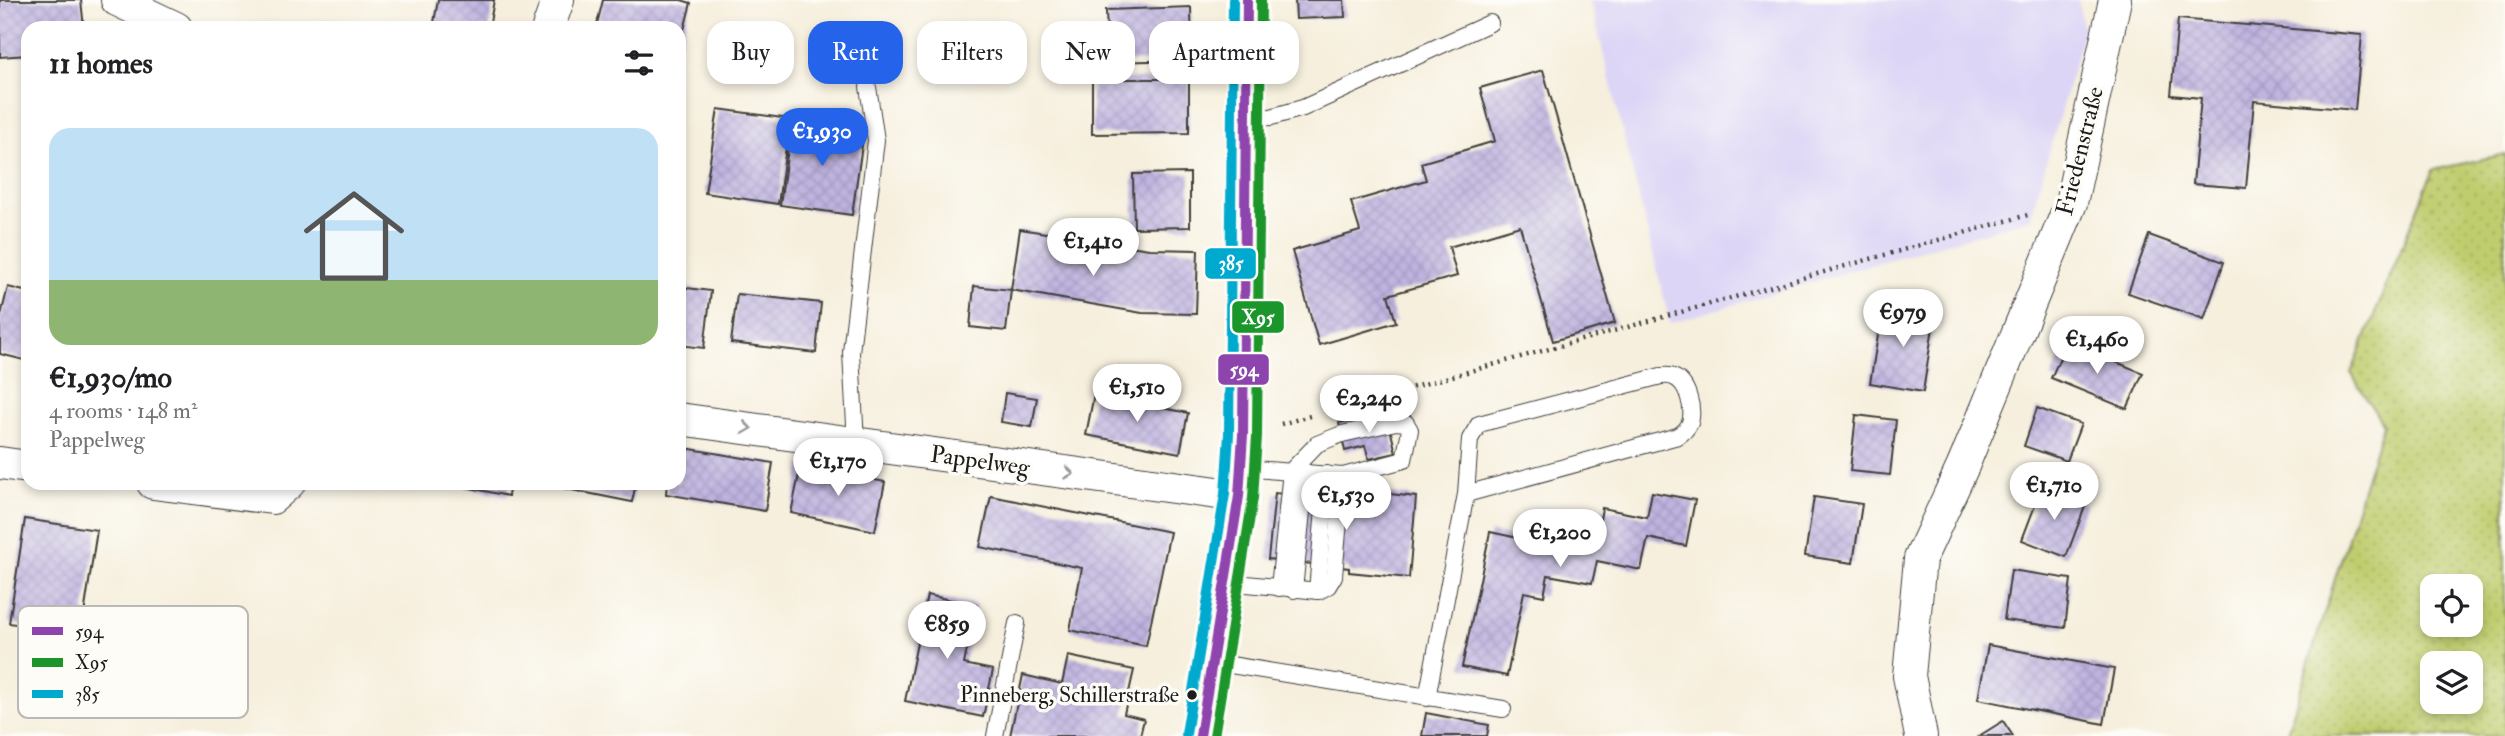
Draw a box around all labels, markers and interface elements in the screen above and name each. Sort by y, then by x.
chip: Buy [707,21,794,84]
chip: Rent [808,21,903,84]
chip: Filters [917,21,1027,84]
chip: New [1041,21,1135,84]
chip: Apartment [1149,21,1299,84]
icon: filters [620,44,658,82]
text: 11 homes [49,45,153,82]
street label: Friedenstraße [2049,83,2111,219]
pin: €1,930 [765,108,879,168]
text: €1,930 [792,116,852,145]
icon: home [291,173,417,299]
pin: €1,410 [1036,218,1150,278]
text: €1,410 [1063,226,1123,255]
line badge: 385 [1204,247,1257,280]
text: 385 [1219,252,1244,276]
pin: €979 [1862,290,1944,349]
text: €979 [1879,297,1927,326]
line badge: X95 [1231,300,1285,334]
text: X95 [1242,306,1275,330]
pin: €1,460 [2040,316,2154,376]
text: €1,460 [2065,324,2129,353]
line badge: 594 [1217,353,1270,386]
text: 594 [1230,358,1260,382]
text: €1,930/mo [49,359,172,396]
pin: €1,510 [1080,364,1194,424]
text: €1,510 [1109,372,1165,401]
pin: €2,240 [1312,376,1426,435]
text: €2,240 [1336,383,1402,412]
text: 4 rooms · 148 m² [49,396,197,425]
one-way arrow [741,421,752,436]
text: Pappelweg [49,425,145,454]
pin: €1,170 [781,438,895,498]
street label: Pappelweg [928,439,1033,483]
text: €1,170 [809,446,867,475]
pin: €1,710 [1997,462,2111,522]
one-way arrow [1063,465,1075,480]
text: €1,710 [2026,470,2082,499]
pin: €1,530 [1289,472,1403,532]
text: €1,530 [1317,480,1375,509]
pin: €1,200 [1503,510,1617,569]
text: €1,200 [1529,517,1591,546]
map controls [2420,574,2483,714]
button: locate [2420,574,2483,637]
pin: €859 [906,602,988,661]
legend [18,606,248,718]
text: €859 [924,609,970,638]
text: 594 [75,620,104,644]
text: X95 [75,651,108,675]
button: layers [2420,651,2483,714]
place label: Pinneberg, Schillerstraße [960,681,1179,709]
text: 385 [75,683,100,707]
marker: Pinneberg, Schillerstraße [1185,688,1199,702]

